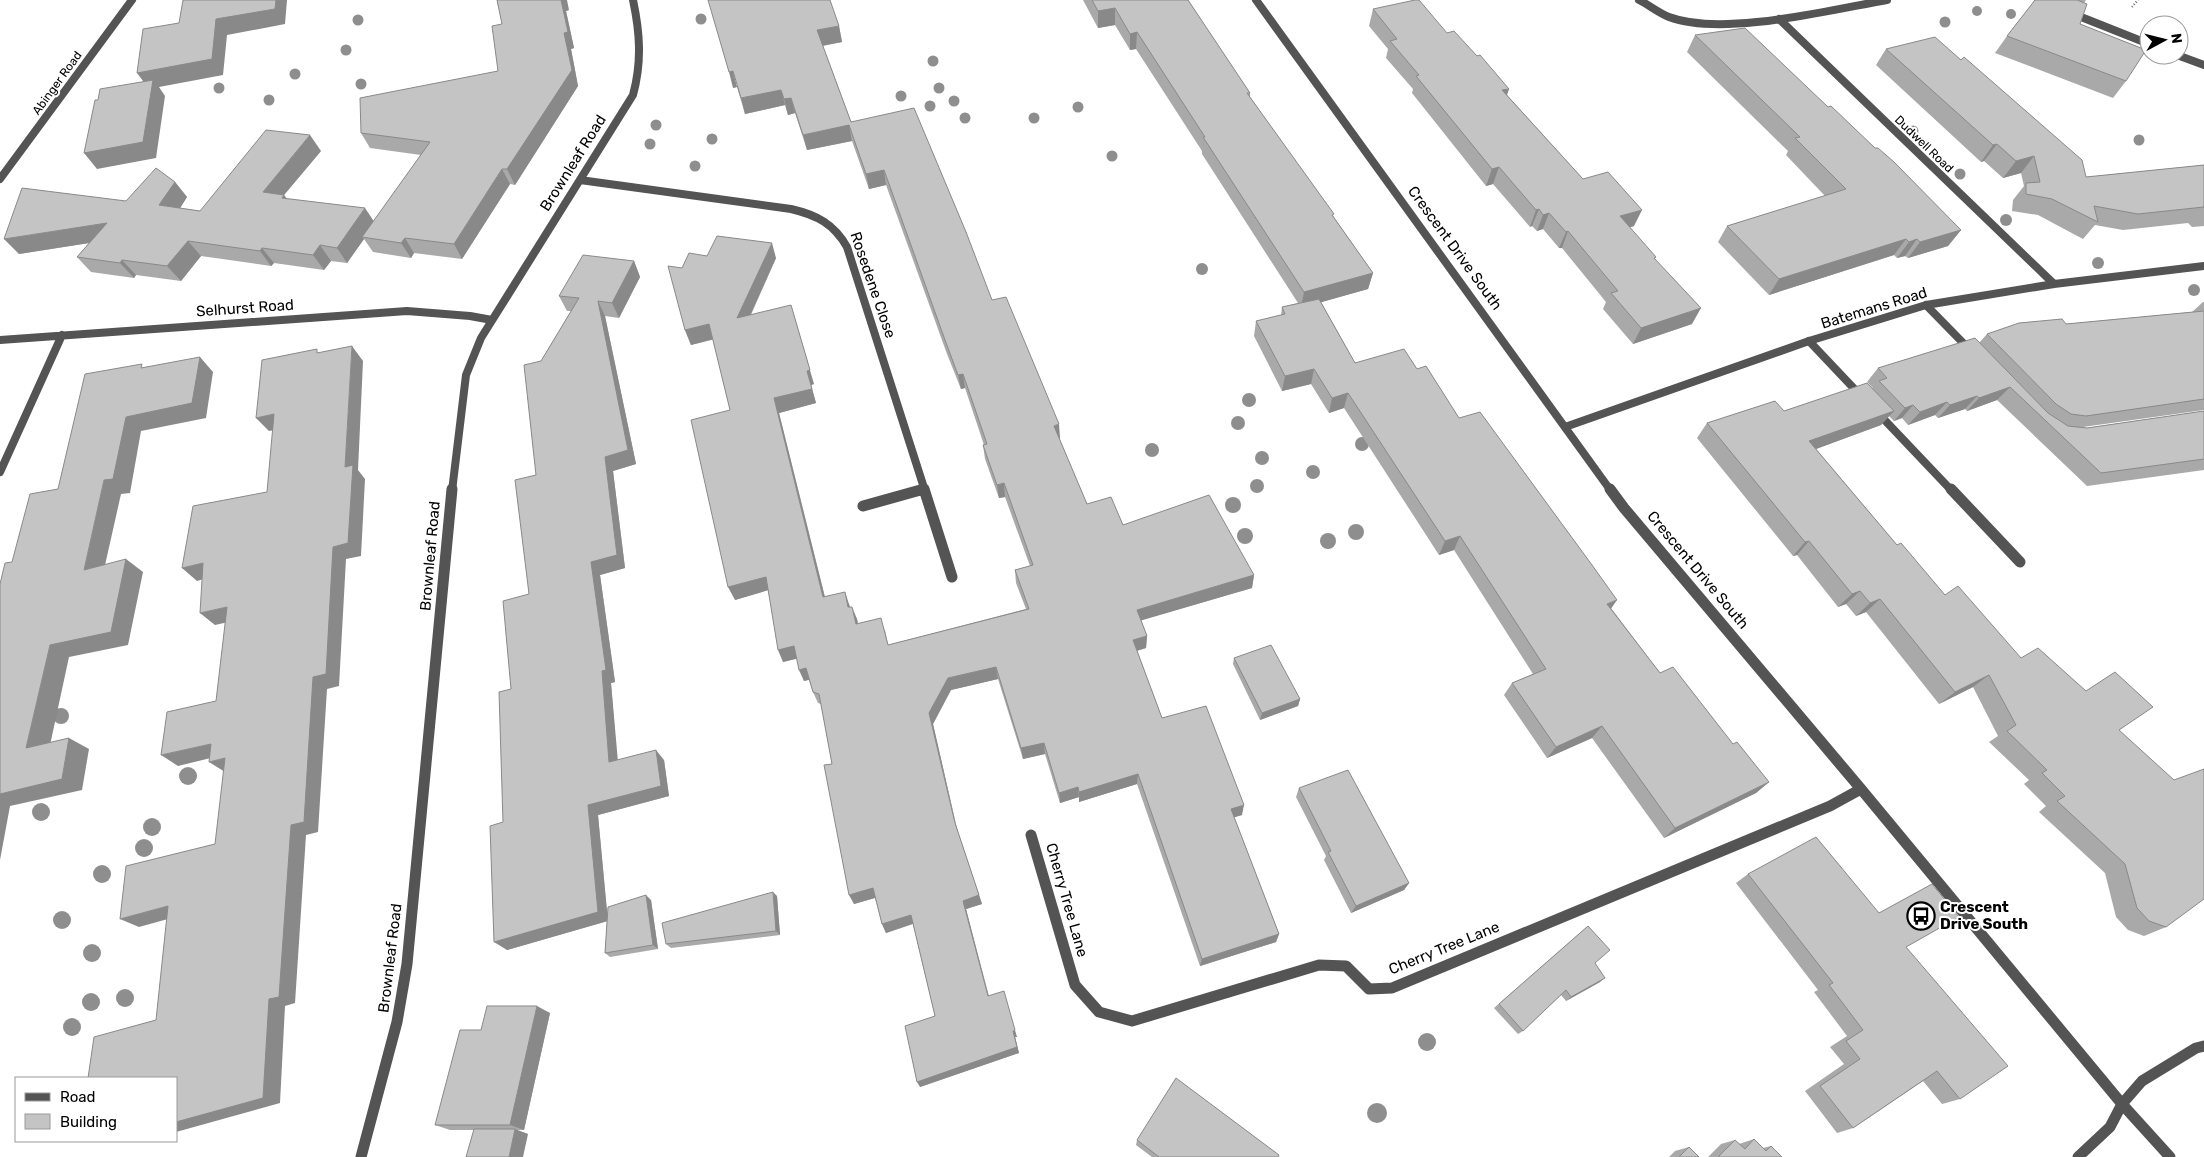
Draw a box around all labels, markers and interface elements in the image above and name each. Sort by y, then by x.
north arrow [2139,15,2189,65]
text: N [2167,32,2185,45]
street label: Abinger Road [29,49,85,117]
street label: Brownleaf Road [536,112,610,214]
street label: Dudwell Road [1892,113,1956,175]
street label: Crescent Drive South [1404,183,1506,313]
street label: Rosedene Close [846,230,900,340]
street label: Batemans Road [1819,283,1929,333]
street label: Selhurst Road [196,296,294,320]
street label: Brownleaf Road [416,500,444,612]
street label: Crescent Drive South [1643,507,1753,633]
street label: Cherry Tree Lane [1042,841,1092,959]
place label: Crescent Drive South [1940,898,2028,933]
bus stop icon: Crescent Drive South [1906,901,1936,931]
street label: Brownleaf Road [374,902,406,1014]
street label: Cherry Tree Lane [1386,918,1502,978]
legend [15,1077,178,1142]
text: Road [60,1088,96,1106]
text: Building [60,1113,117,1131]

